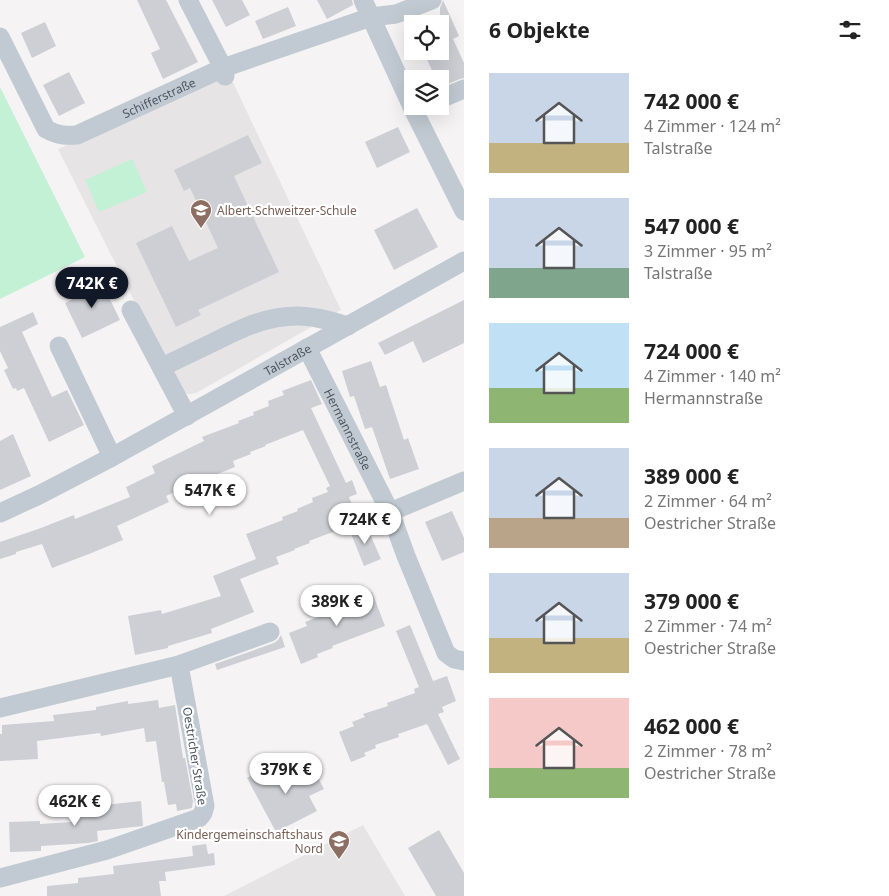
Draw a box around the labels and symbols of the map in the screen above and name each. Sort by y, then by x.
street label: Schifferstraße [119,73,198,122]
school or university icon: Albert-Schweitzer-Schule [189,198,213,229]
place label: Albert-Schweitzer-Schule [217,202,357,219]
pin: 742K € [51,266,133,309]
street label: Talstraße [261,339,314,379]
street label: Hermannstraße [320,385,376,473]
pin: 547K € [169,474,251,516]
pin: 724K € [324,502,406,545]
pin: 389K € [296,584,378,627]
street label: Oestricher Straße [179,706,211,806]
pin: 379K € [245,752,327,795]
pin: 462K € [34,784,116,827]
place label: Kindergemeinschaftshaus Nord [176,826,323,857]
school or university icon: Kindergemeinschaftshaus Nord [327,829,351,860]

